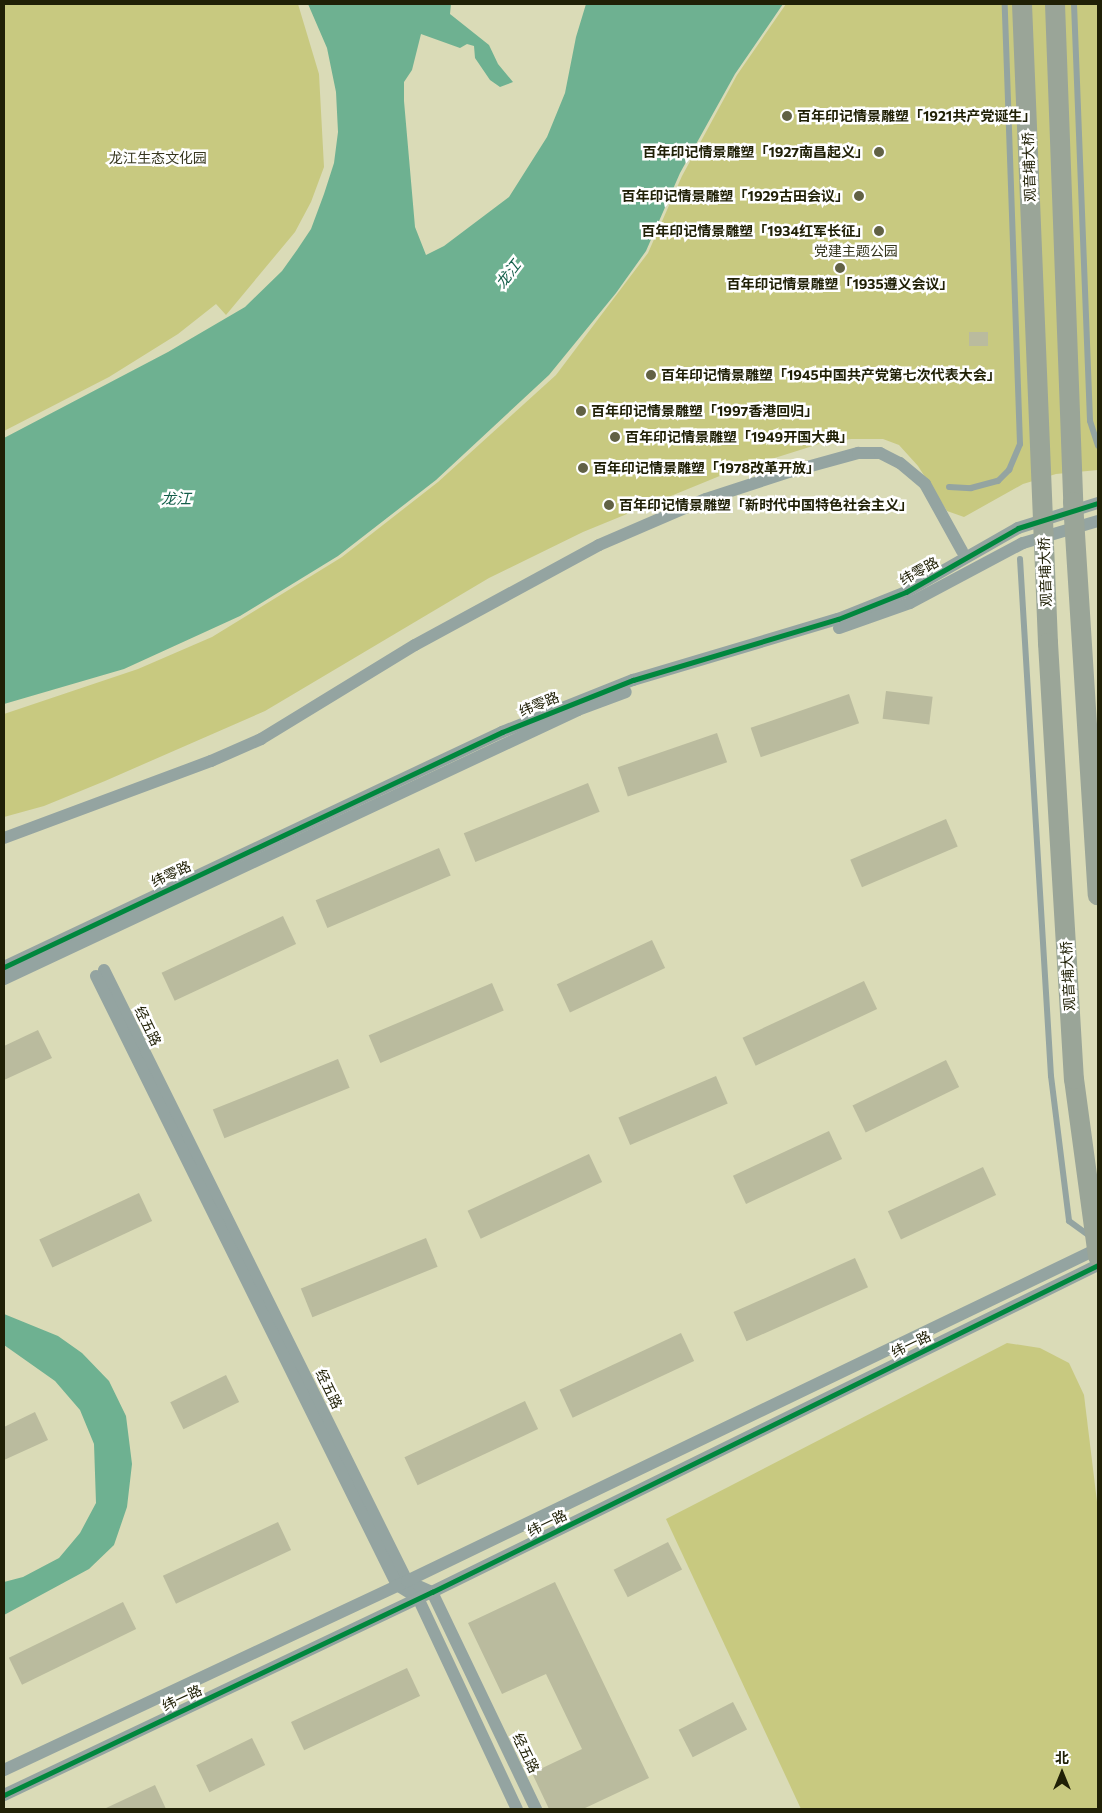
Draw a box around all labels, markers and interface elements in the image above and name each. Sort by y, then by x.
place label: 百年印记情景雕塑「1921共产党诞生」 [797,108,1036,124]
marker: 百年印记情景雕塑「1921共产党诞生」 [781,110,793,122]
street label: 观音埔大桥 [1019,132,1039,202]
place label: 百年印记情景雕塑「1927南昌起义」 [643,144,869,160]
marker: 百年印记情景雕塑「1927南昌起义」 [873,146,885,158]
park label: 龙江生态文化园 [109,150,207,166]
place label: 百年印记情景雕塑「1929古田会议」 [622,188,849,204]
marker: 百年印记情景雕塑「1929古田会议」 [853,190,865,202]
place label: 百年印记情景雕塑「1934红军长征」 [641,223,869,239]
marker: 百年印记情景雕塑「1934红军长征」 [873,225,885,237]
park label: 党建主题公园 [814,243,898,259]
water label: 龙江 [492,257,524,291]
marker: 百年印记情景雕塑「1935遵义会议」 [834,262,846,274]
place label: 百年印记情景雕塑「1935遵义会议」 [726,276,954,292]
place label: 百年印记情景雕塑「1945中国共产党第七次代表大会」 [661,367,1001,383]
marker: 百年印记情景雕塑「1945中国共产党第七次代表大会」 [645,369,657,381]
place label: 百年印记情景雕塑「1997香港回归」 [591,403,818,419]
marker: 百年印记情景雕塑「1997香港回归」 [575,405,587,417]
place label: 百年印记情景雕塑「1949开国大典」 [625,429,853,445]
marker: 百年印记情景雕塑「1949开国大典」 [609,431,621,443]
place label: 百年印记情景雕塑「1978改革开放」 [593,460,820,476]
marker: 百年印记情景雕塑「1978改革开放」 [577,462,589,474]
water label: 龙江 [161,490,191,508]
place label: 百年印记情景雕塑「新时代中国特色社会主义」 [619,497,913,513]
marker: 百年印记情景雕塑「新时代中国特色社会主义」 [603,499,615,511]
street label: 观音埔大桥 [1035,537,1055,607]
street label: 纬零路 [897,553,941,589]
street label: 纬零路 [516,688,562,720]
street label: 纬零路 [148,858,194,890]
street label: 观音埔大桥 [1058,941,1078,1011]
street label: 经五路 [131,1003,165,1049]
street label: 纬一路 [888,1327,934,1361]
street label: 经五路 [312,1366,346,1412]
street label: 纬一路 [524,1506,570,1540]
street label: 纬一路 [159,1682,205,1714]
street label: 经五路 [509,1730,543,1776]
north arrow [1037,1748,1087,1798]
text: 北 [1055,1749,1069,1766]

